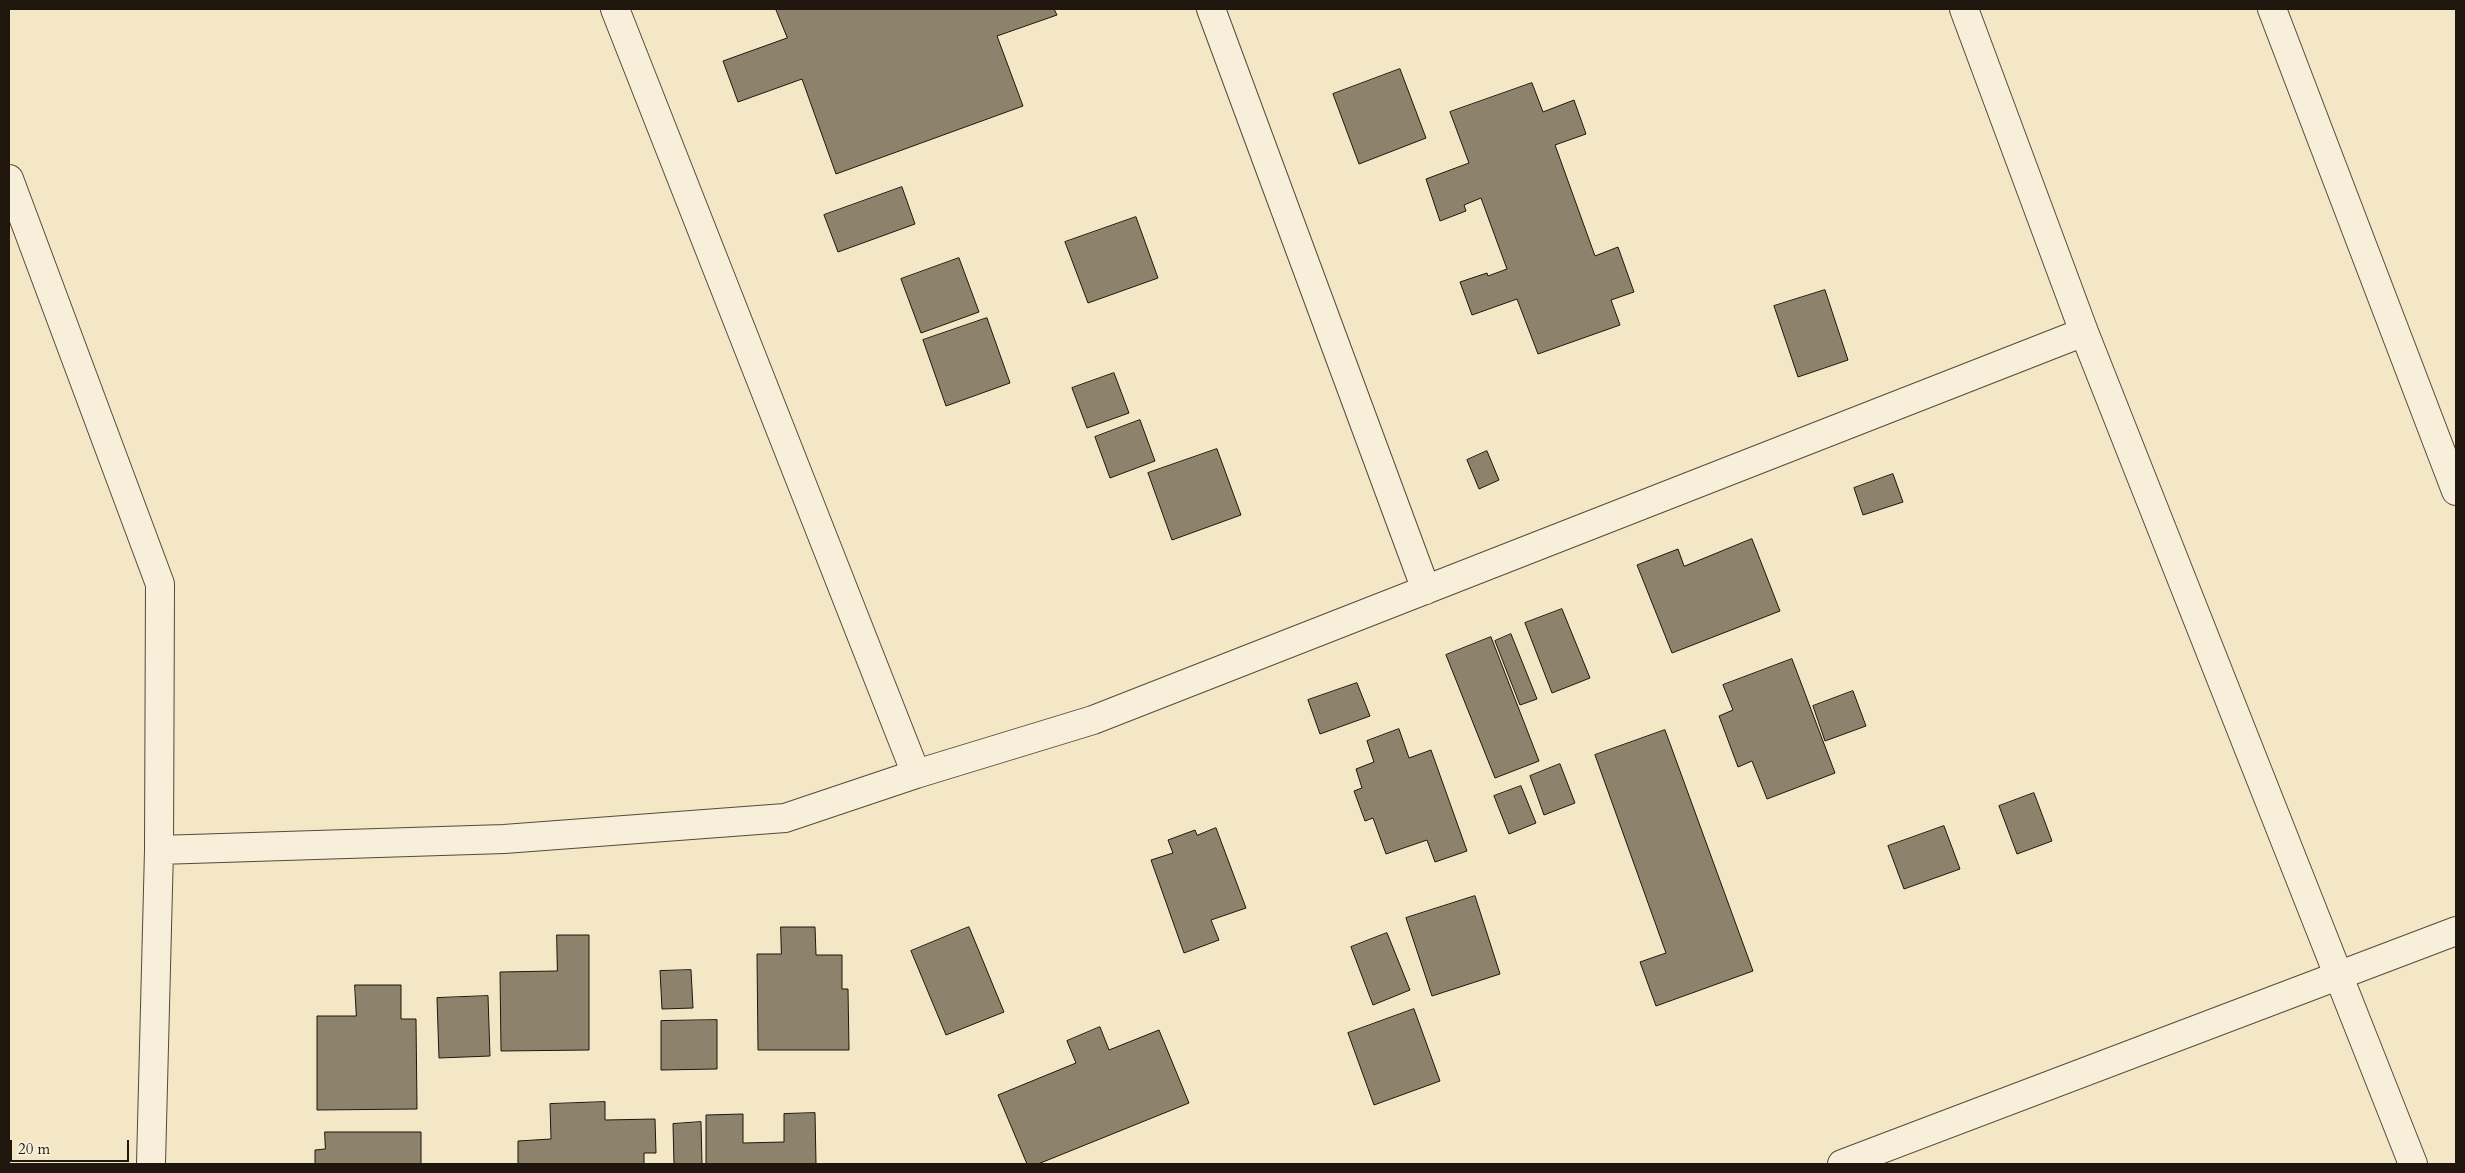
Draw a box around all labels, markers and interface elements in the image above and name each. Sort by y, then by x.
scale bar [12,1130,131,1162]
text: 20 m [18,1139,50,1159]

